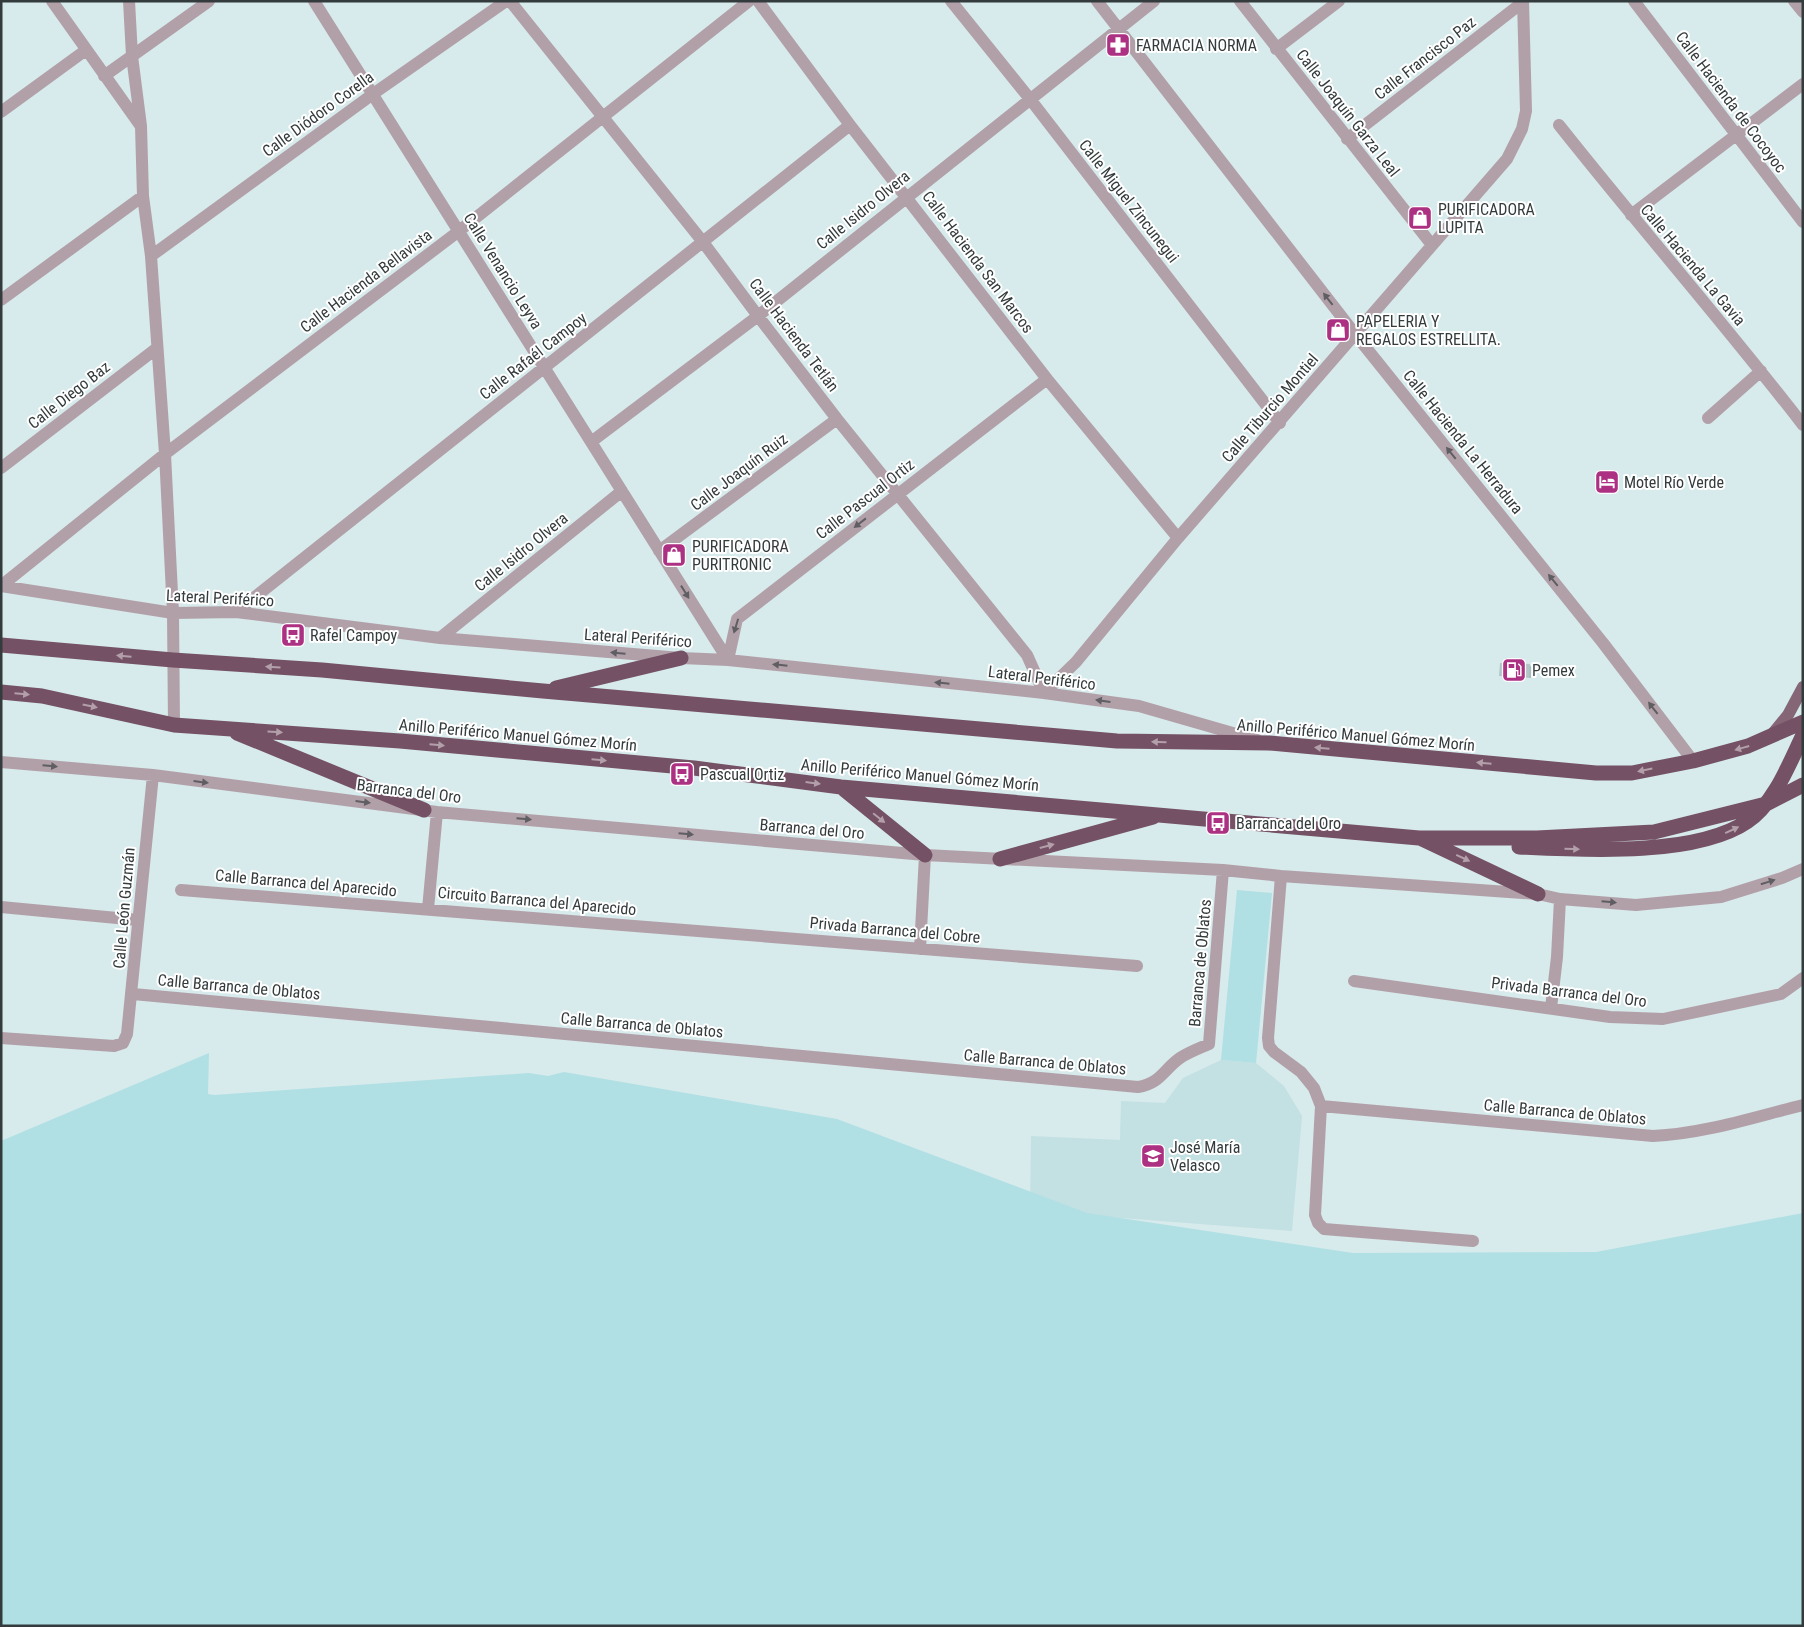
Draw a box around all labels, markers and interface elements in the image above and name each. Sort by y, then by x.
street label: Calle Francisco Paz [1370,12,1480,104]
street label: Calle Hacienda de Cocoyoc [1672,28,1790,176]
pharmacy icon: FARMACIA NORMA [1105,32,1131,58]
place label: FARMACIA NORMA [1136,36,1257,55]
street label: Calle Joaquín Garza Leal [1292,46,1404,180]
street label: Calle Diódoro Corella [259,67,377,161]
street label: Calle Miguel Zincunegui [1075,136,1183,266]
street label: Calle Isidro Olvera [813,167,913,253]
street label: Calle Hacienda San Marcos [918,187,1038,337]
place label: PURIFICADORA LUPITA [1438,200,1535,237]
street label: Calle Hacienda La Gavia [1637,200,1749,330]
shop icon: PURIFICADORA LUPITA [1407,205,1433,231]
street label: Calle Venancio Leyva [460,209,546,333]
street label: Calle Hacienda Bellavista [296,225,436,337]
street label: Calle Hacienda Tetlán [745,275,843,395]
one-way arrow [1322,293,1333,306]
street label: Calle Rafaél Campoy [476,308,590,404]
place label: PAPELERIA Y REGALOS ESTRELLITA. [1356,312,1501,349]
shop icon: PAPELERIA Y REGALOS ESTRELLITA. [1325,317,1351,343]
street label: Calle Tiburcio Montiel [1218,350,1322,466]
street label: Calle Diego Baz [24,357,114,433]
street label: Calle Hacienda La Herradura [1399,366,1527,518]
street label: Calle Joaquín Ruiz [687,429,791,515]
one-way arrow [1445,447,1456,460]
street label: Calle Pascual Ortiz [812,455,918,543]
hotel icon: Motel Río Verde [1594,469,1620,495]
place label: Motel Río Verde [1624,473,1724,492]
street label: Calle Isidro Olvera [471,509,571,595]
one-way arrow [854,518,867,529]
place label: PURIFICADORA PURITRONIC [692,537,789,574]
shop icon: PURIFICADORA PURITRONIC [661,542,687,568]
one-way arrow [1547,574,1558,587]
street label: Lateral Periférico [165,586,275,610]
one-way arrow [681,586,690,599]
one-way arrow [731,618,739,633]
bus stop icon: Rafel Campoy [280,622,306,648]
street label: Lateral Periférico [583,625,693,651]
place label: Rafel Campoy [310,626,397,645]
one-way arrow [610,649,626,657]
one-way arrow [116,652,132,660]
fuel station icon: Pemex [1501,657,1527,683]
one-way arrow [772,661,788,669]
place label: Pemex [1532,661,1575,680]
one-way arrow [265,662,281,670]
street label: Lateral Periférico [987,662,1097,694]
one-way arrow [934,678,950,686]
one-way arrow [14,690,30,698]
one-way arrow [1095,697,1111,705]
one-way arrow [82,702,97,710]
one-way arrow [1647,702,1658,715]
street label: Anillo Periférico Manuel Gómez Morín [398,715,638,755]
street label: Anillo Periférico Manuel Gómez Morín [1236,715,1476,755]
one-way arrow [268,728,284,736]
one-way arrow [1151,738,1167,746]
one-way arrow [430,741,446,749]
one-way arrow [1313,744,1329,752]
one-way arrow [1734,744,1749,752]
street label: Anillo Periférico Manuel Gómez Morín [800,755,1040,795]
one-way arrow [591,756,607,764]
one-way arrow [1475,759,1491,767]
bus stop icon: Pascual Ortiz [669,761,695,787]
one-way arrow [42,763,58,771]
place label: Pascual Ortiz [700,765,784,784]
one-way arrow [1637,767,1653,775]
street label: Barranca del Oro [356,775,462,807]
one-way arrow [194,778,210,786]
one-way arrow [805,779,821,787]
one-way arrow [355,798,371,806]
bus stop icon: Barranca del Oro [1205,810,1231,836]
one-way arrow [872,812,885,823]
place label: Barranca del Oro [1236,814,1341,833]
street label: Barranca del Oro [759,815,865,843]
one-way arrow [516,816,532,824]
one-way arrow [1725,825,1739,833]
one-way arrow [678,830,694,838]
one-way arrow [1039,842,1054,850]
one-way arrow [1564,845,1580,853]
street label: Calle León Guzmán [109,847,139,969]
one-way arrow [1456,855,1470,863]
street label: Calle Barranca del Aparecido [214,866,398,900]
one-way arrow [1761,877,1776,885]
street label: Circuito Barranca del Aparecido [437,883,637,919]
street label: Barranca de Oblatos [1185,898,1215,1028]
one-way arrow [1601,899,1617,907]
street label: Privada Barranca del Cobre [809,913,981,947]
street label: Calle Barranca de Oblatos [157,970,321,1004]
street label: Privada Barranca del Oro [1490,973,1648,1011]
street label: Calle Barranca de Oblatos [560,1008,724,1042]
street label: Calle Barranca de Oblatos [963,1045,1127,1079]
street label: Calle Barranca de Oblatos [1483,1095,1647,1129]
place label: José María Velasco [1170,1138,1240,1175]
school or university icon: José María Velasco [1140,1143,1166,1169]

